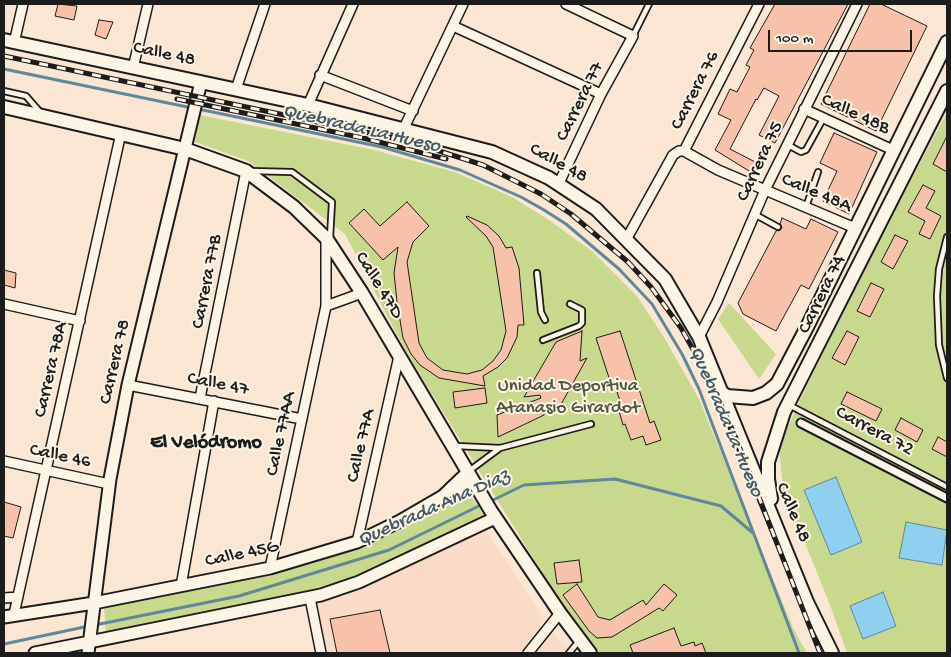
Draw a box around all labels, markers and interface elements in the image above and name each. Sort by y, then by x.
scale bar [771,20,915,52]
text: 100 m [776,30,813,48]
street label: Calle 48 [131,37,197,73]
street label: Carrera 76 [666,48,726,134]
street label: Carrera 77 [552,59,610,145]
street label: Calle 48B [817,89,893,141]
water label: Quebrada La Hueso [280,100,442,160]
street label: Carrera 75 [733,118,789,206]
street label: Calle 48 [525,139,591,189]
street label: Calle 48A [777,169,855,219]
street label: Carrera 77B [188,233,228,331]
street label: Calle 47D [349,248,407,324]
street label: Carrera 74 [794,252,852,338]
street label: Carrera 78 [95,317,137,407]
street label: Carrera 78A [30,320,74,420]
water label: Quebrada La Hueso [682,343,768,501]
street label: Calle 47 [185,368,251,402]
park label: Unidad Deportiva Atanasio Girardot [496,376,640,420]
street label: Calle 77AA [262,390,302,478]
street label: Carrera 72 [831,402,917,462]
street label: Calle 77A [343,407,381,485]
district label: El Velódromo [150,432,262,456]
street label: Calle 46 [27,439,93,475]
water label: Quebrada Ana Diaz [354,465,514,553]
street label: Calle 48 [769,480,815,546]
street label: Calle 45G [203,536,281,574]

